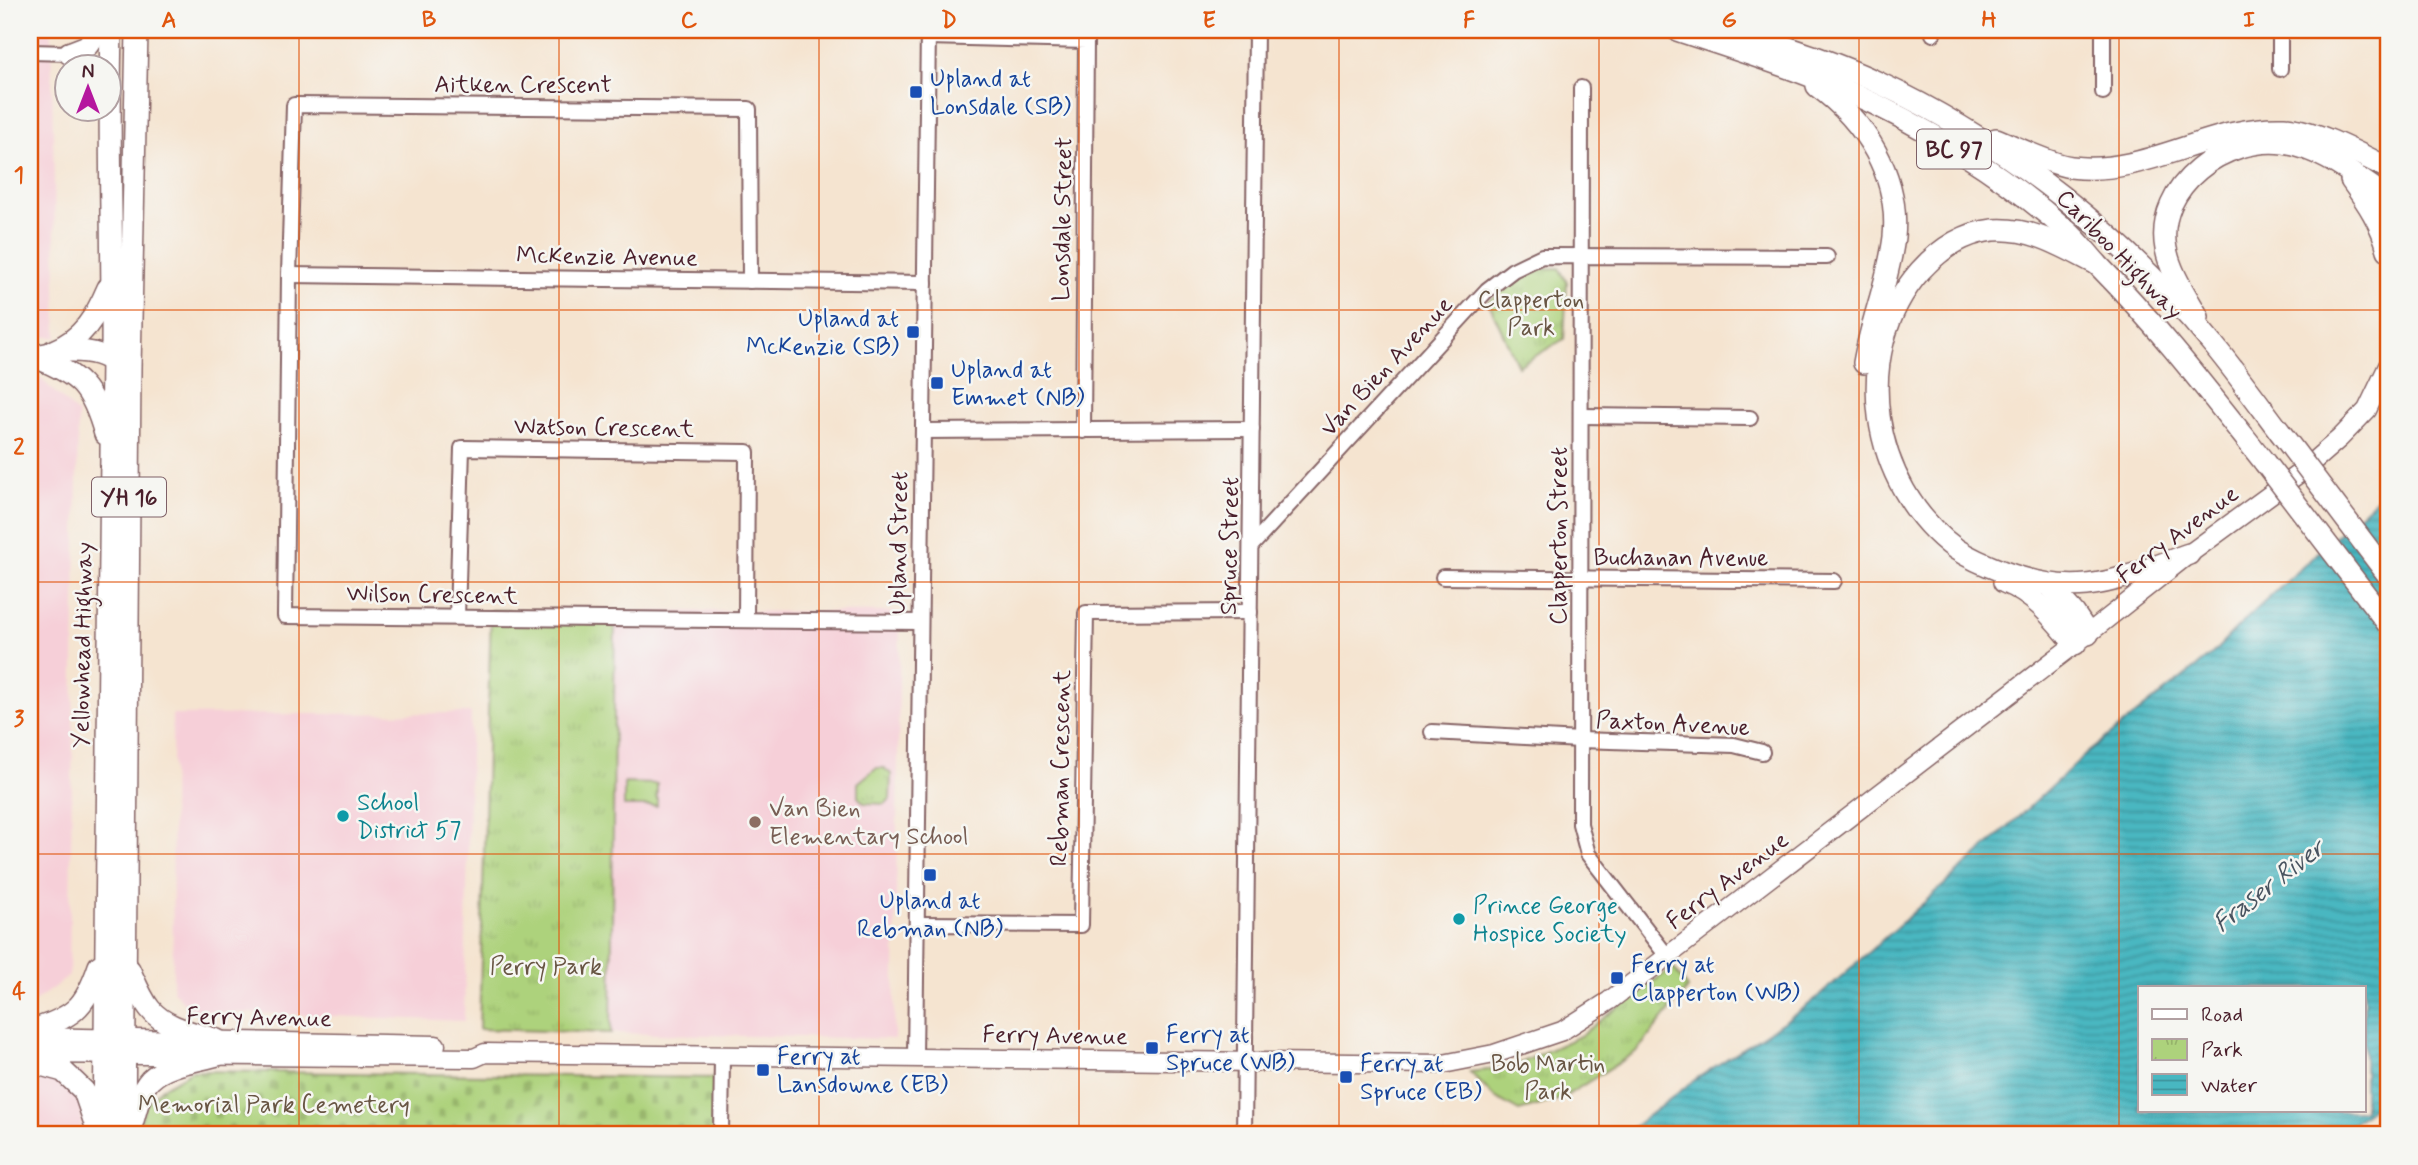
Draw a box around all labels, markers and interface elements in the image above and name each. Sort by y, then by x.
text: A [161,6,177,36]
text: B [422,6,437,36]
text: C [681,6,698,36]
text: D [941,6,957,36]
text: E [1202,6,1216,36]
text: F [1463,6,1475,36]
text: G [1721,6,1737,36]
text: H [1981,6,1997,36]
text: I [2243,6,2255,36]
north arrow [52,52,122,122]
text: N [82,60,94,85]
place label: Upland at Lonsdale (SB) [930,64,1072,123]
street label: Aitken Crescent [434,70,612,101]
marker: Upland at Lonsdale (SB) [908,84,924,100]
road number: BC 97 [1917,130,1991,168]
street label: Lonsdale Street [1047,137,1080,301]
text: 1 [14,161,24,191]
street label: Cariboo Highway [2047,183,2189,329]
street label: McKenzie Avenue [516,240,698,275]
park label: Clapperton Park [1478,285,1584,344]
street label: Van Bien Avenue [1314,290,1460,444]
place label: Upland at McKenzie (SB) [746,304,899,363]
marker: Upland at McKenzie (SB) [905,324,921,340]
place label: Upland at Emmet (NB) [951,355,1085,414]
marker: Upland at Emmet (NB) [929,375,945,391]
street label: Watson Crescent [514,411,694,446]
text: 2 [13,433,25,463]
street label: Clapperton Street [1544,447,1575,625]
street label: Upland Street [883,471,916,615]
road number: YH 16 [92,477,166,516]
street label: Spruce Street [1214,477,1247,615]
street label: Ferry Avenue [2111,479,2245,591]
street label: Yellowhead Highway [66,542,104,748]
street label: Buchanan Avenue [1594,543,1768,574]
street label: Wilson Crescent [346,579,518,612]
street label: Rebman Crescent [1044,669,1079,867]
text: 3 [14,705,25,735]
street label: Paxton Avenue [1595,705,1751,744]
place label: School District 57 [357,788,461,847]
place label: Van Bien Elementary School [769,794,968,853]
marker: School District 57 [335,808,351,824]
marker: Van Bien Elementary School [747,814,763,830]
street label: Ferry Avenue [1661,825,1795,937]
water label: Fraser River [2206,830,2335,941]
marker: Upland at Rebman (NB) [922,867,938,883]
place label: Upland at Rebman (NB) [857,886,1003,945]
place label: Prince George Hospice Society [1473,891,1627,950]
marker: Prince George Hospice Society [1451,911,1467,927]
place label: Ferry at Clapperton (WB) [1631,950,1800,1009]
park label: Perry Park [490,952,602,983]
marker: Ferry at Clapperton (WB) [1609,970,1625,986]
text: 4 [12,977,26,1007]
legend [2138,986,2366,1112]
text: Road [2201,1001,2243,1029]
street label: Ferry Avenue [186,1002,332,1035]
street label: Ferry Avenue [982,1020,1128,1053]
place label: Ferry at Spruce (WB) [1166,1020,1295,1079]
text: Park [2201,1036,2243,1064]
marker: Ferry at Spruce (WB) [1144,1040,1160,1056]
place label: Ferry at Lansdowne (EB) [777,1042,949,1101]
place label: Ferry at Spruce (EB) [1360,1049,1482,1108]
park label: Bob Martin Park [1491,1049,1605,1108]
marker: Ferry at Lansdowne (EB) [755,1062,771,1078]
marker: Ferry at Spruce (EB) [1338,1069,1354,1085]
text: Water [2201,1072,2257,1100]
park label: Memorial Park Cemetery [138,1090,410,1121]

